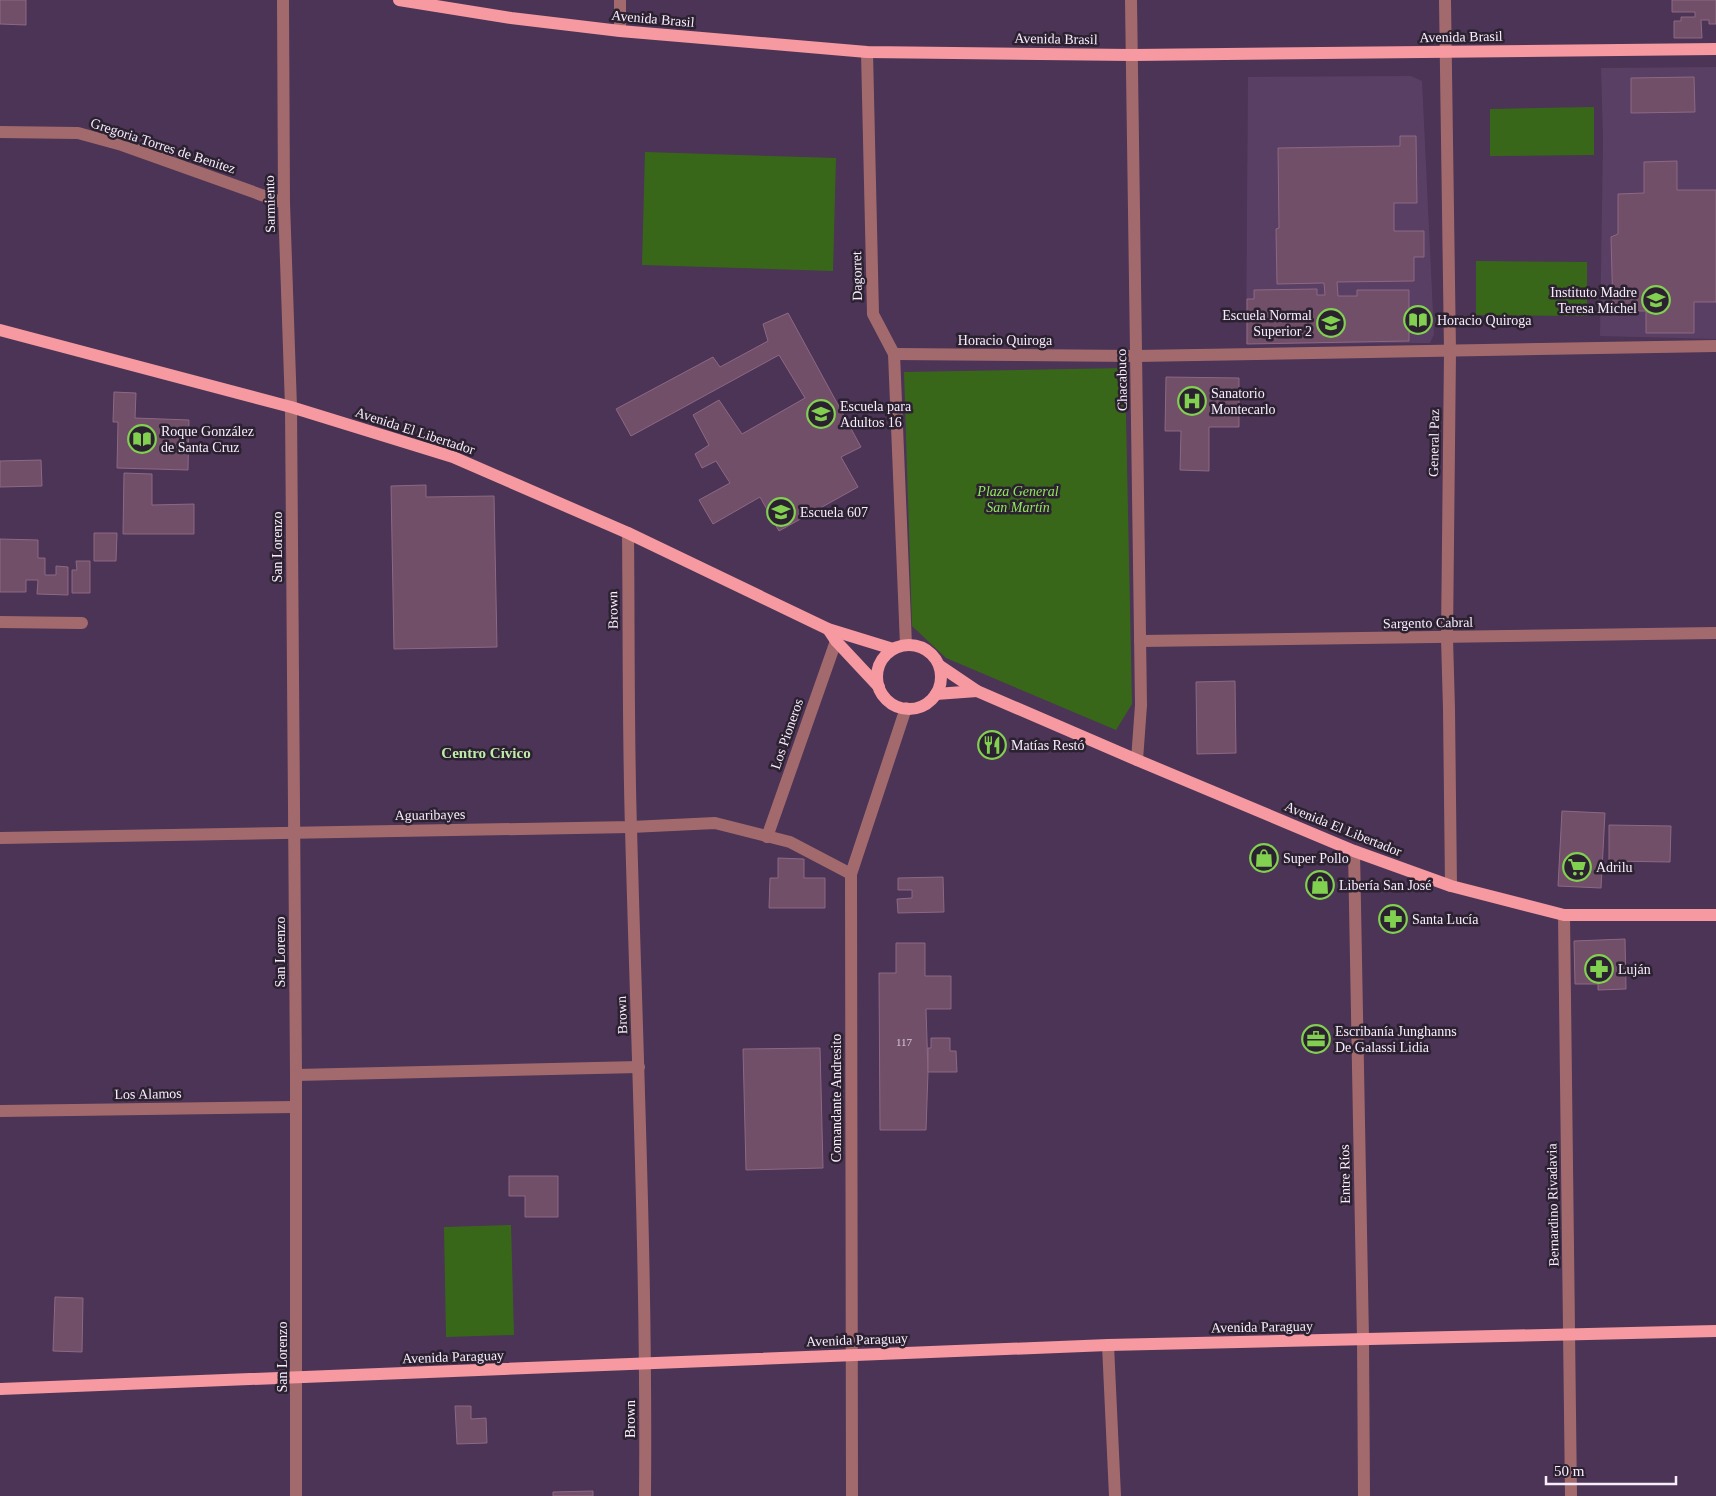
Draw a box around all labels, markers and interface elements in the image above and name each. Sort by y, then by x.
street label: Avenida Brasil [611,8,695,30]
street label: Avenida Brasil [1419,29,1503,45]
street label: Avenida Brasil [1014,31,1098,47]
street label: Gregoria Torres de Benitez [89,115,237,177]
street label: Sarmiento [262,175,278,233]
street label: Dagorret [849,251,865,301]
place label: Instituto Madre Teresa Michel [1550,285,1637,316]
school or university icon: Instituto Madre Teresa Michel [1641,285,1671,315]
library icon: Horacio Quiroga [1403,305,1433,335]
place label: Escuela Normal Superior 2 [1222,308,1312,339]
school or university icon: Escuela Normal Superior 2 [1316,308,1346,338]
place label: Horacio Quiroga [1437,313,1532,328]
street label: Horacio Quiroga [958,333,1053,348]
street label: Chacabuco [1114,349,1130,411]
hospital icon: Sanatorio Montecarlo [1177,386,1207,416]
place label: Sanatorio Montecarlo [1211,386,1276,417]
school or university icon: Escuela para Adultos 16 [806,399,836,429]
place label: Escuela para Adultos 16 [840,399,912,430]
street label: Avenida El Libertador [353,405,477,458]
street label: General Paz [1426,409,1442,477]
library icon: Roque González de Santa Cruz [127,424,157,454]
place label: Roque González de Santa Cruz [161,424,254,455]
park label: Plaza General San Martín [976,484,1059,515]
school or university icon: Escuela 607 [766,497,796,527]
place label: Escuela 607 [800,505,868,520]
street label: San Lorenzo [270,511,285,583]
street label: Brown [605,591,621,629]
street label: Sargento Cabral [1383,615,1473,631]
street label: Los Pioneros [768,697,806,771]
restaurant icon: Matías Restó [977,730,1007,760]
place label: Matías Restó [1011,738,1085,753]
district label: Centro Cívico [441,745,531,761]
street label: Avenida El Libertador [1282,799,1404,859]
street label: Aguaribayes [394,807,466,823]
shop icon: Super Pollo [1249,843,1279,873]
place label: Super Pollo [1283,851,1349,866]
supermarket icon: Adrilu [1562,852,1592,882]
place label: Adrilu [1596,860,1633,875]
shop icon: Libería San José [1305,870,1335,900]
place label: Libería San José [1339,878,1432,893]
pharmacy icon: Santa Lucía [1378,904,1408,934]
place label: Santa Lucía [1412,912,1479,927]
street label: San Lorenzo [273,916,288,988]
pharmacy icon: Luján [1584,954,1614,984]
place label: Luján [1618,962,1651,977]
street label: Brown [614,996,630,1034]
office icon: Escribanía Junghanns De Galassi Lidia [1301,1024,1331,1054]
place label: Escribanía Junghanns De Galassi Lidia [1335,1024,1457,1055]
street label: Comandante Andresito [829,1034,844,1162]
house number: 117 [896,1036,913,1048]
street label: Los Alamos [114,1086,182,1102]
street label: Bernardino Rivadavia [1544,1142,1562,1267]
street label: Entre Ríos [1337,1144,1353,1204]
street label: Avenida Paraguay [1211,1319,1313,1335]
street label: San Lorenzo [275,1321,290,1393]
street label: Avenida Paraguay [806,1331,908,1349]
street label: Avenida Paraguay [402,1348,504,1366]
street label: Brown [623,1400,638,1438]
scale bar [1546,1454,1676,1486]
text: 50 m [1554,1463,1585,1479]

